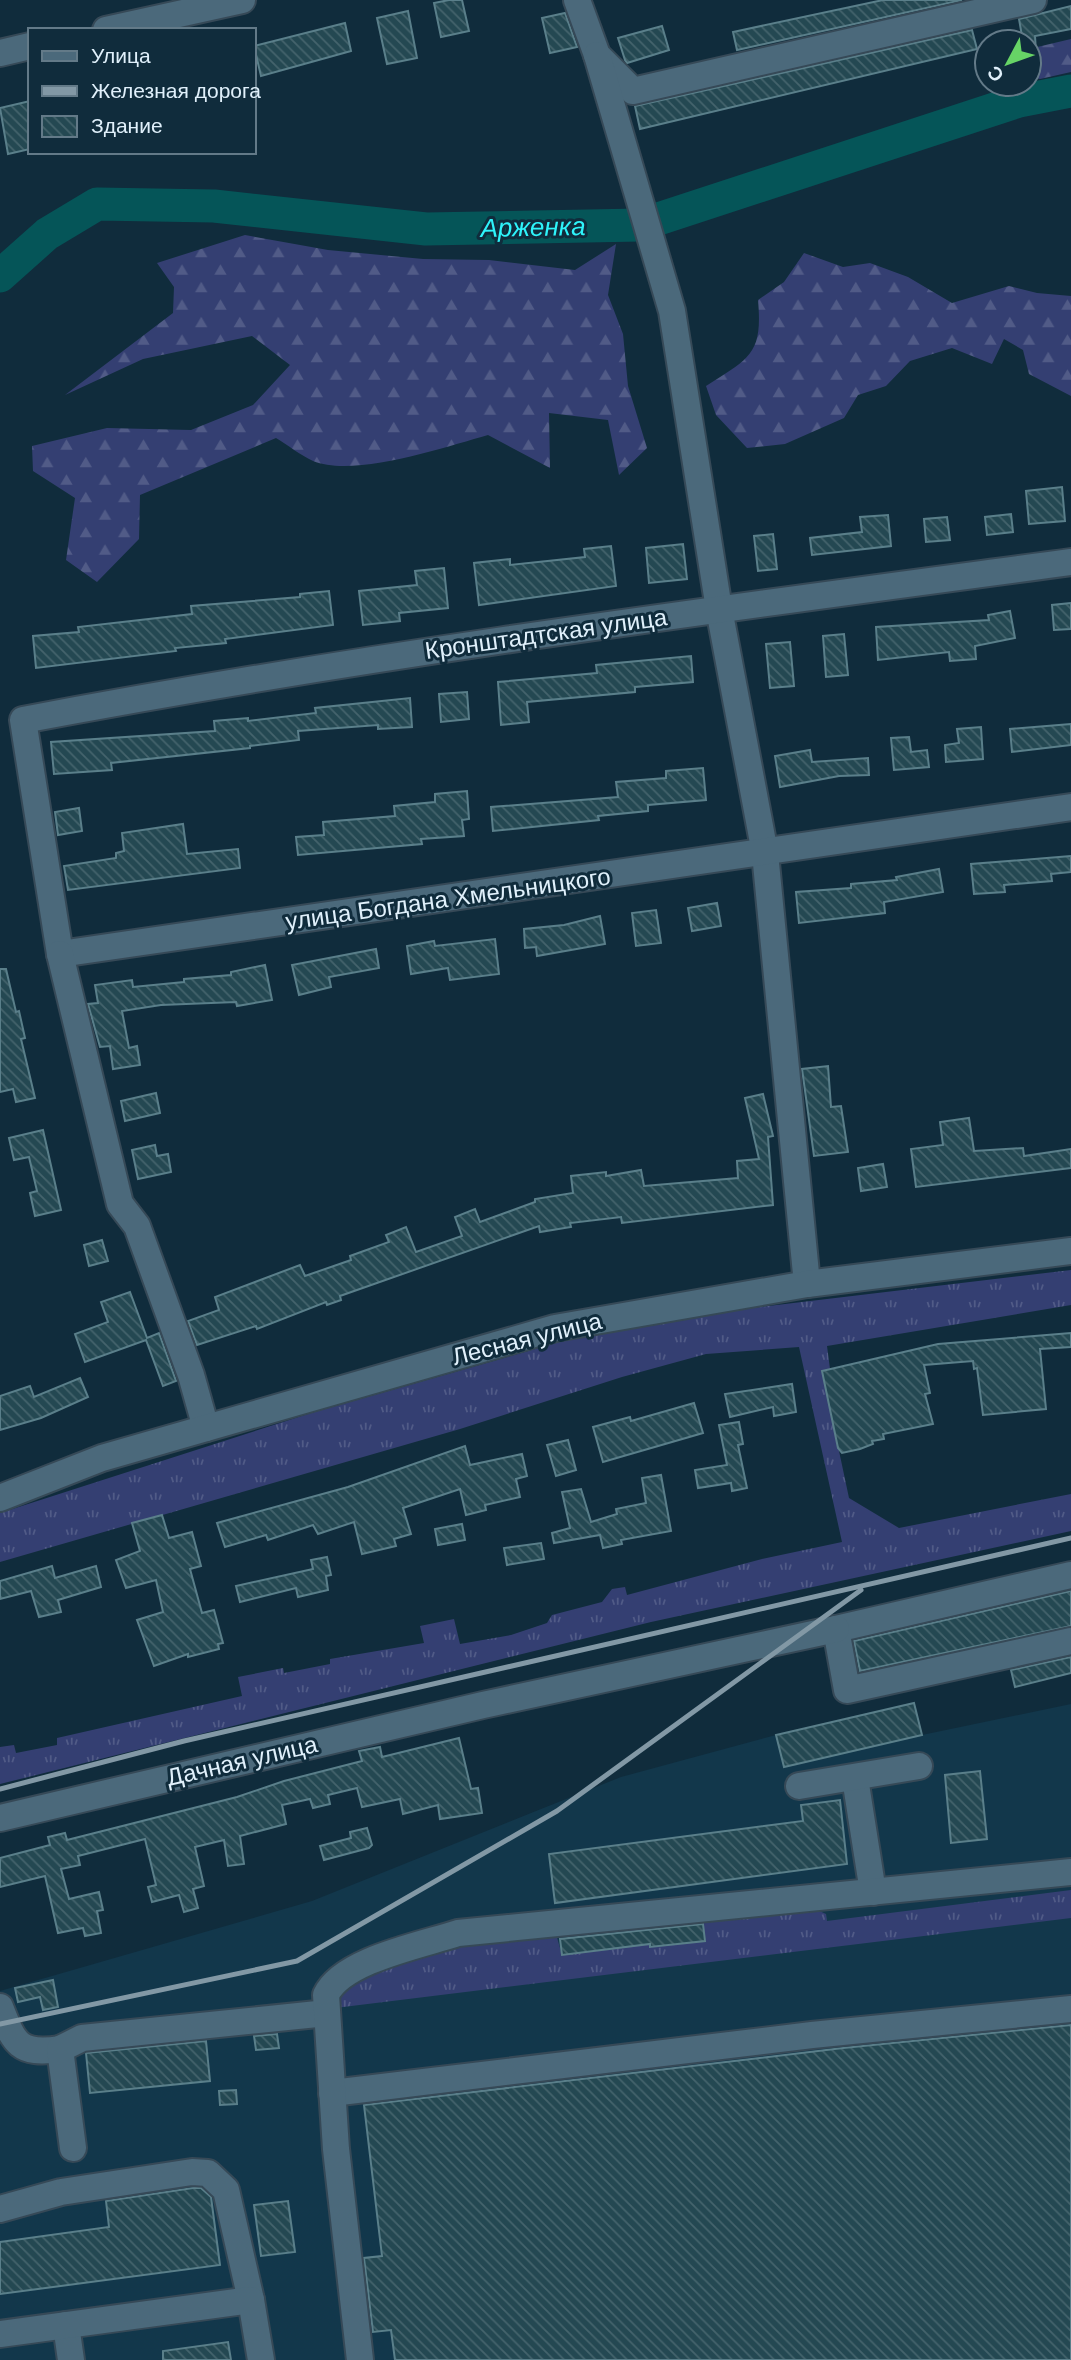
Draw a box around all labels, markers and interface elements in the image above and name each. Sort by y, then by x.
legend [28,28,256,154]
north arrow [973,28,1043,98]
text: Улица [91,44,151,67]
text: С [983,62,1008,86]
text: Железная дорога [91,79,261,102]
text: Здание [91,114,163,137]
water label: Арженка [478,211,586,243]
street label: Кронштадтская улица [423,603,669,664]
street label: улица Богдана Хмельницкого [284,862,612,935]
street label: Лесная улица [449,1307,605,1370]
street label: Дачная улица [164,1730,320,1791]

